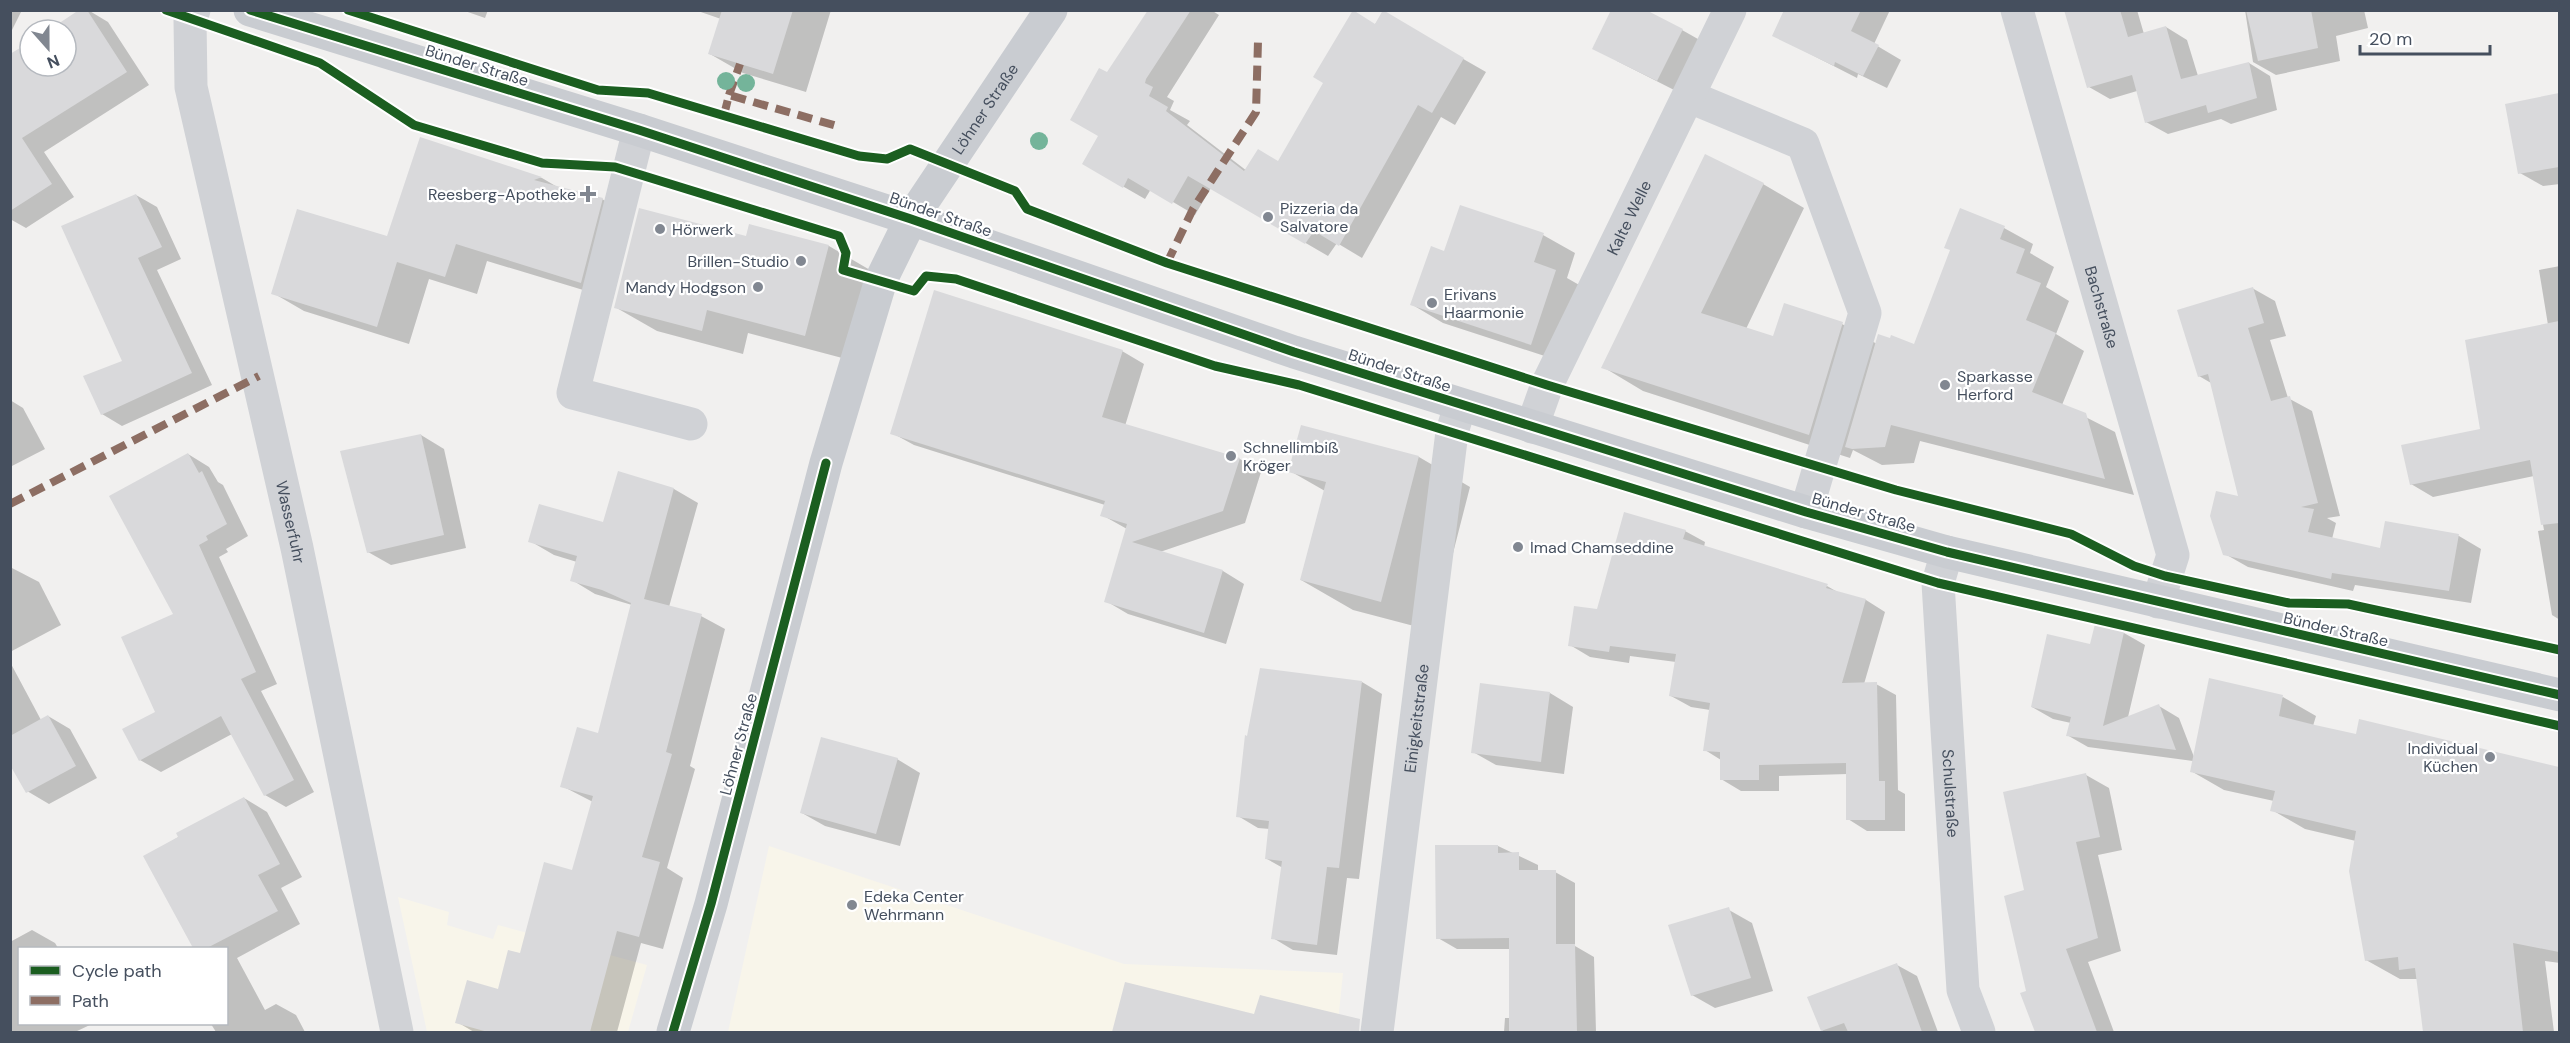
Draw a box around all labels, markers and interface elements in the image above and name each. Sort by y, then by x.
north arrow [18,18,78,78]
scale bar [2360,18,2490,56]
text: 20 m [2369,27,2412,51]
street label: Bünder Straße [423,40,531,91]
text: N [44,50,62,73]
street label: Löhner Straße [947,60,1023,158]
street label: Kalte Welle [1602,177,1656,259]
place label: Reesberg-Apotheke [428,184,576,205]
marker: Reesberg-Apotheke [581,187,595,201]
street label: Bünder Straße [887,187,995,242]
place label: Pizzeria da Salvatore [1280,198,1358,237]
marker: Pizzeria da Salvatore [1261,210,1275,224]
place label: Hörwerk [672,219,733,240]
marker: Hörwerk [653,222,667,236]
place label: Brillen-Studio [687,251,789,272]
marker: Brillen-Studio [794,254,808,268]
street label: Bachstraße [2080,264,2123,351]
place label: Mandy Hodgson [625,277,746,298]
marker: Mandy Hodgson [751,280,765,294]
place label: Erivans Haarmonie [1444,284,1524,323]
marker: Erivans Haarmonie [1425,296,1439,310]
street label: Bünder Straße [1346,344,1454,397]
place label: Sparkasse Herford [1957,366,2033,405]
marker: Sparkasse Herford [1938,378,1952,392]
place label: Schnellimbiß Kröger [1243,437,1339,476]
marker: Schnellimbiß Kröger [1224,449,1238,463]
street label: Wasserfuhr [271,479,310,565]
street label: Bünder Straße [1810,488,1918,537]
place label: Imad Chamseddine [1530,537,1674,558]
marker: Imad Chamseddine [1511,540,1525,554]
street label: Bünder Straße [2281,607,2390,652]
street label: Einigkeitstraße [1399,663,1434,774]
street label: Löhner Straße [715,691,762,797]
place label: Individual Küchen [2407,738,2478,777]
street label: Schulstraße [1937,749,1964,838]
marker: Individual Küchen [2483,750,2497,764]
place label: Edeka Center Wehrmann [864,886,964,925]
marker: Edeka Center Wehrmann [845,898,859,912]
legend [18,947,228,1025]
text: Cycle path [72,959,162,983]
text: Path [72,989,109,1013]

